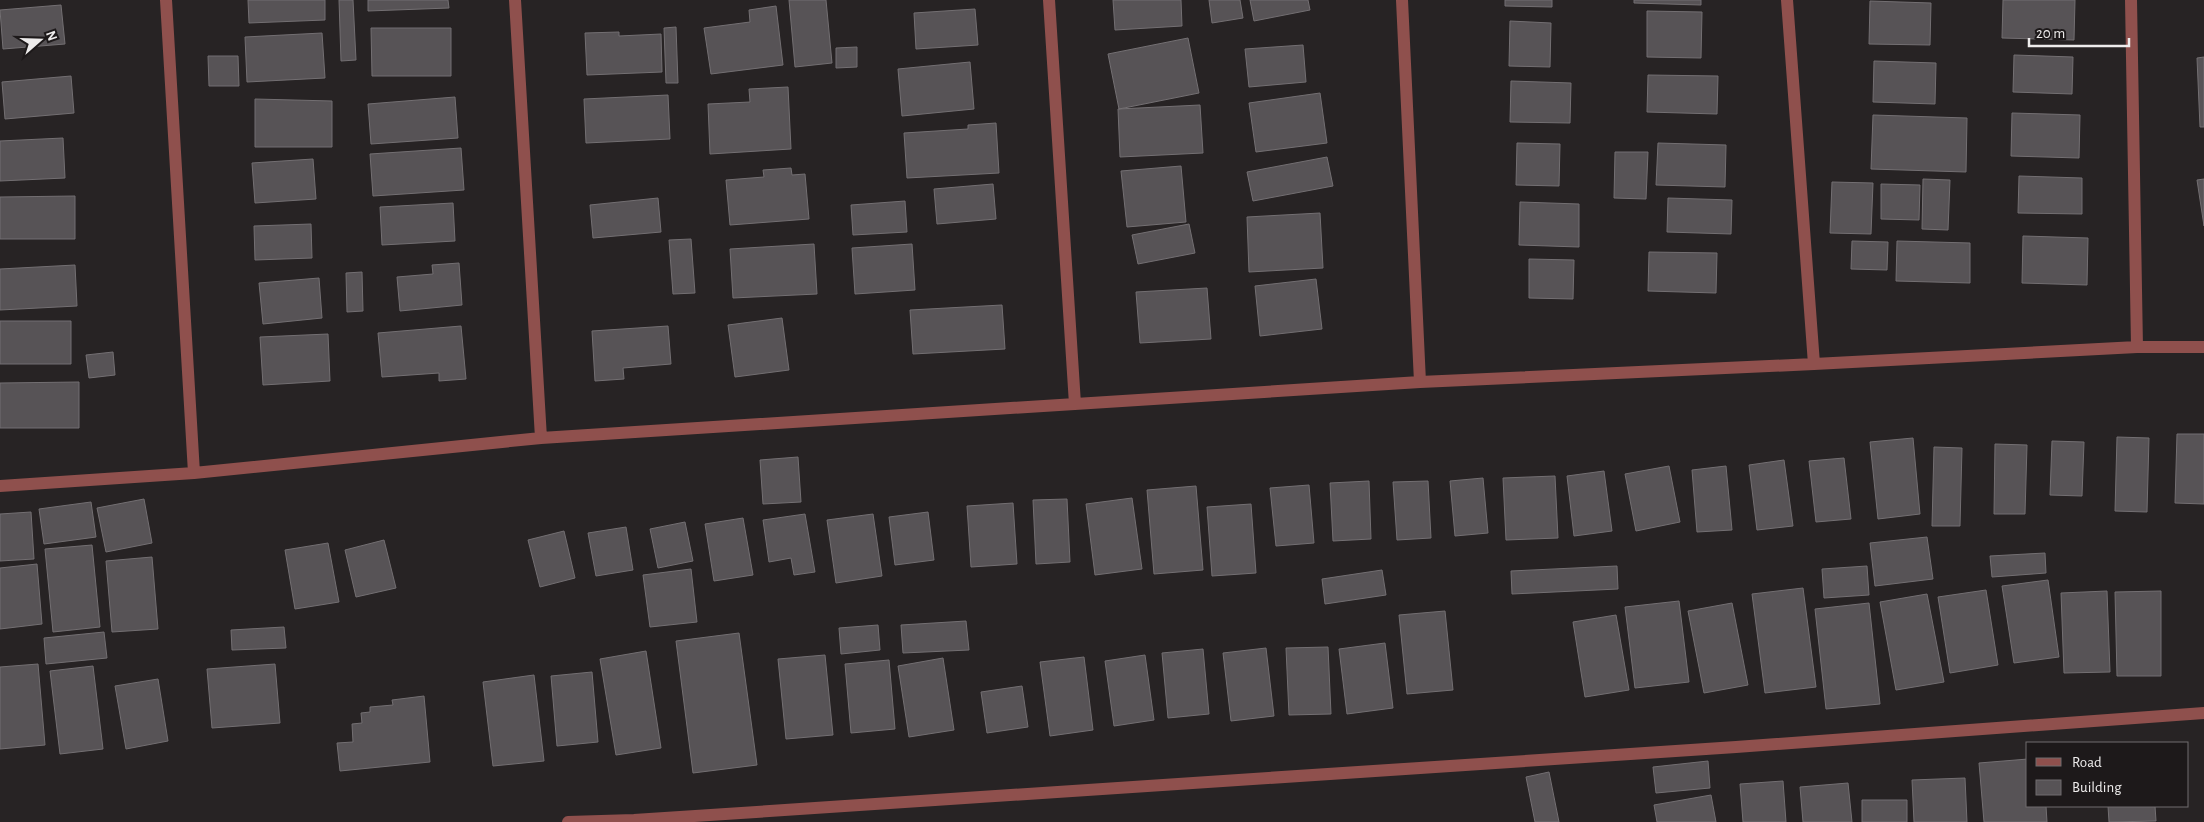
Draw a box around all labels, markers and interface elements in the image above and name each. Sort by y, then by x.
north arrow [15,15,65,65]
scale bar [2029,15,2129,47]
text: 20 m [2036,26,2065,41]
text: N [43,29,60,43]
legend [2026,742,2189,807]
text: Road [2072,755,2102,770]
text: Building [2072,780,2122,795]

